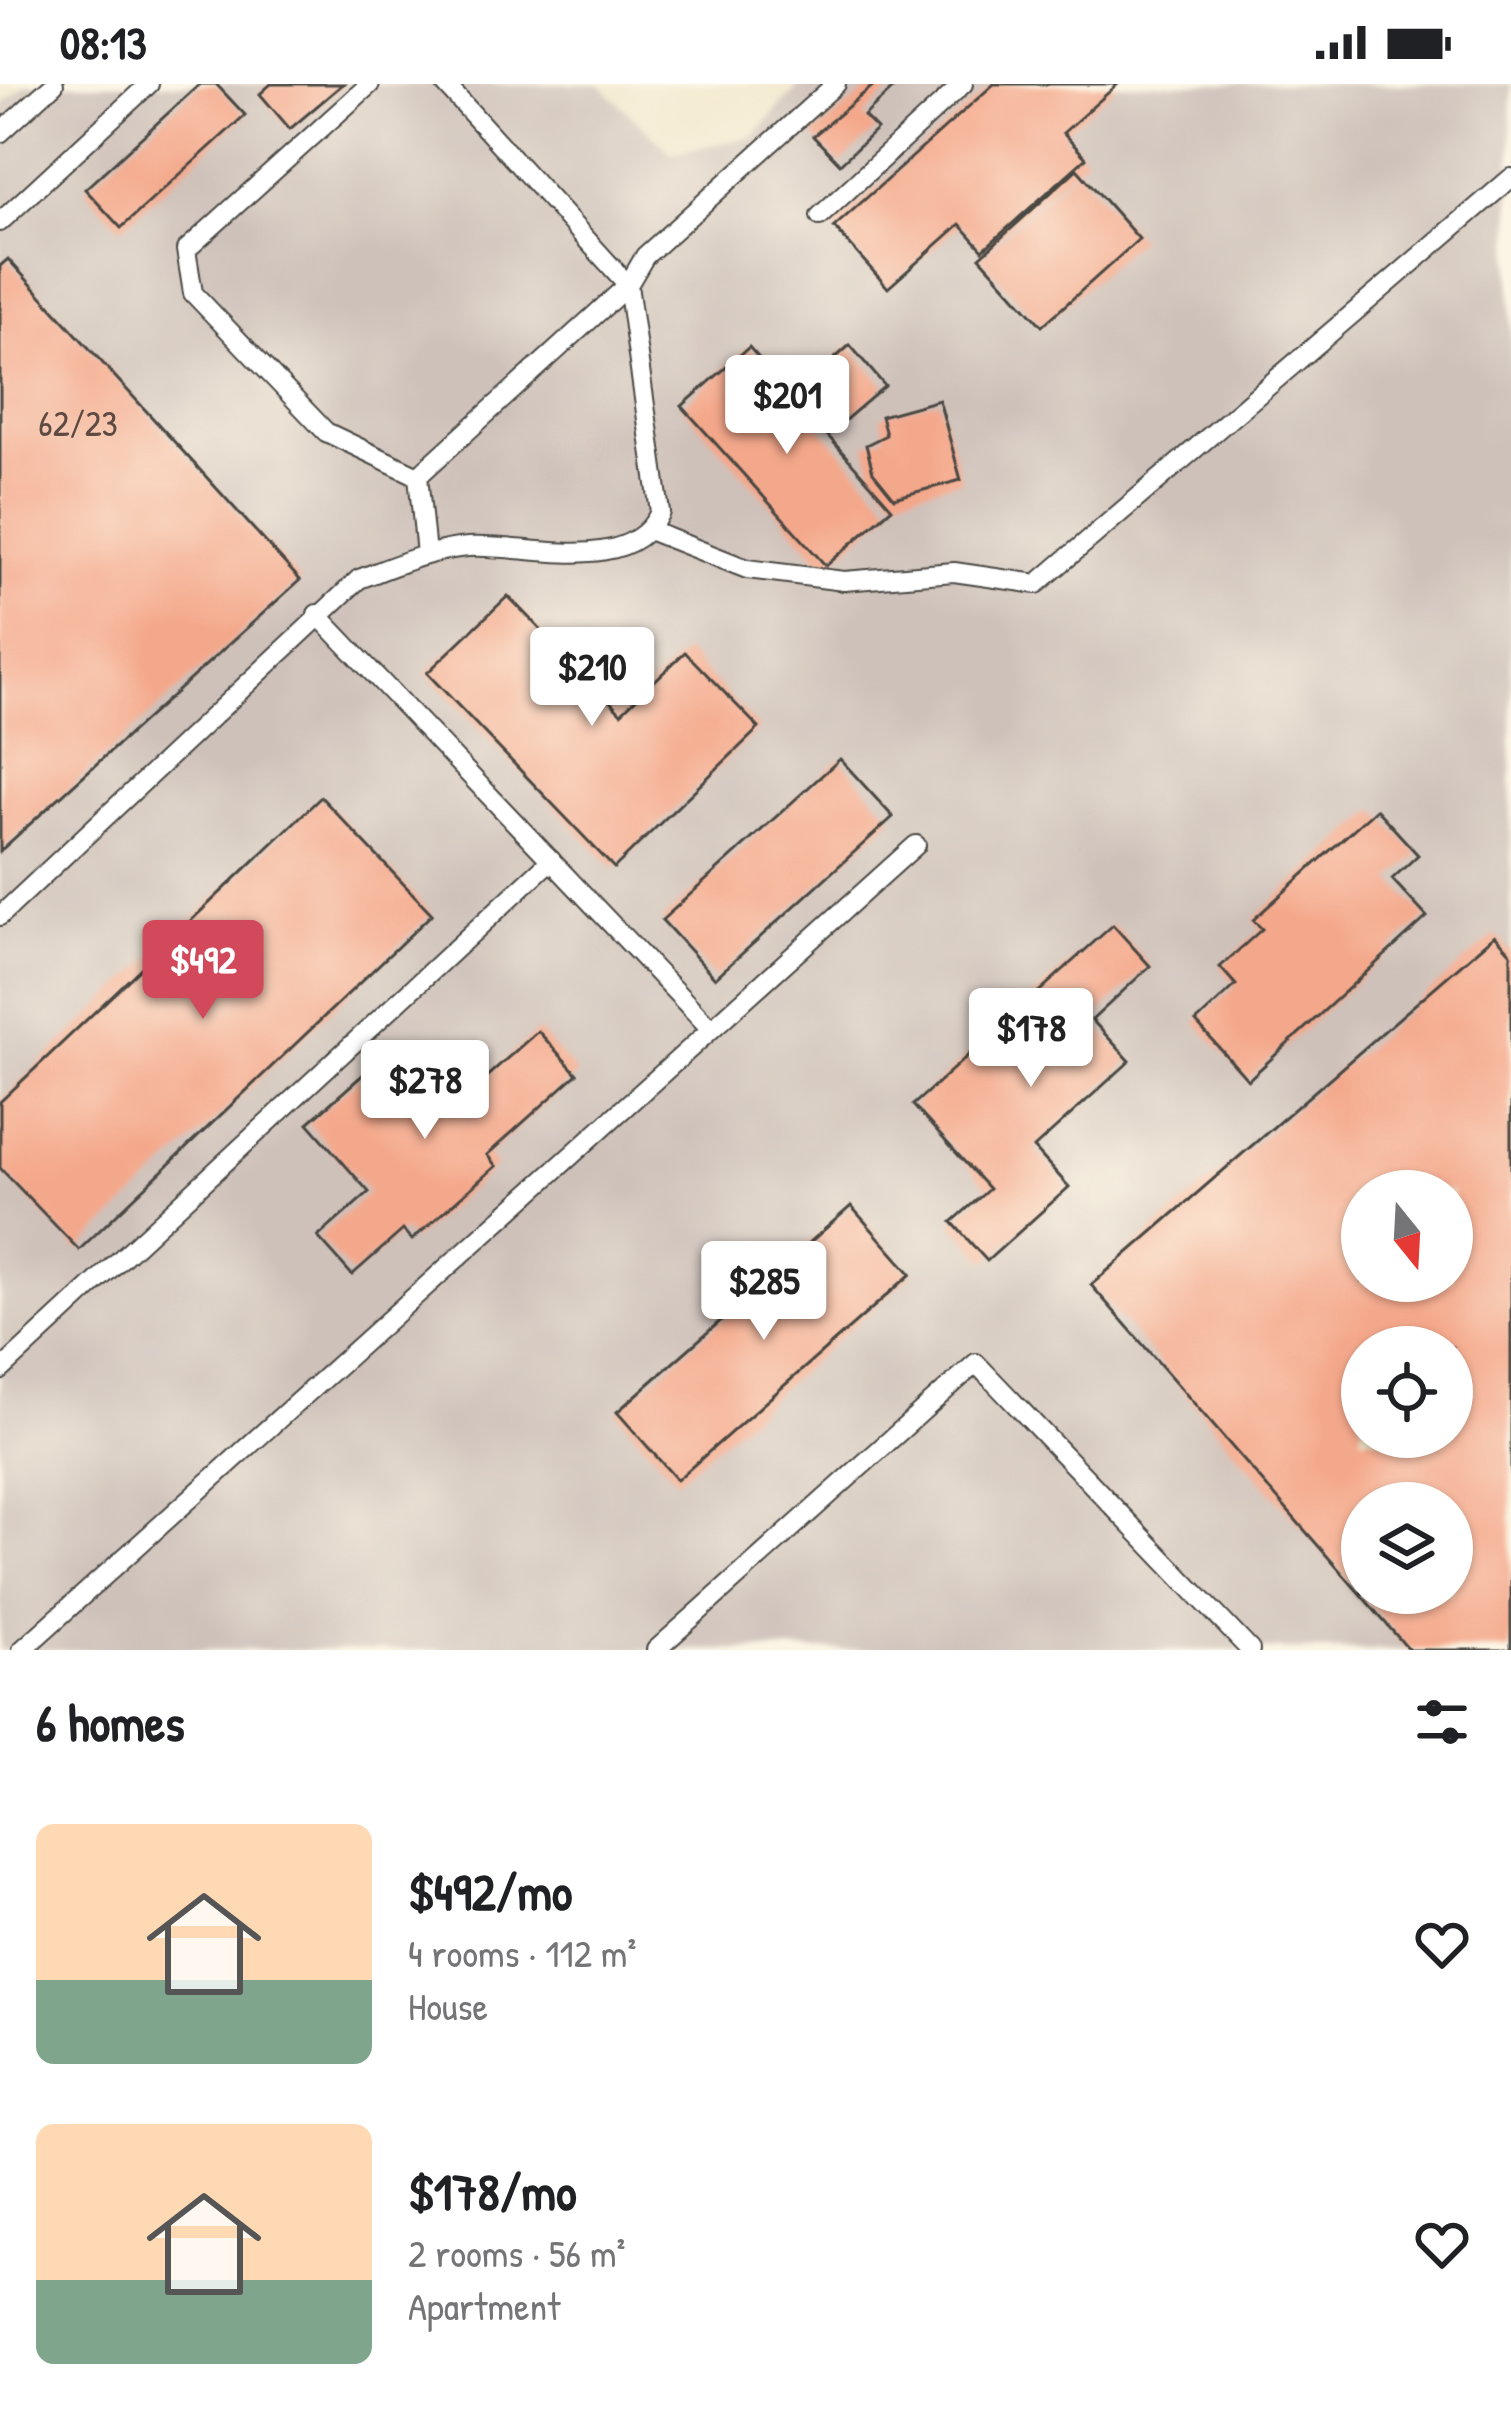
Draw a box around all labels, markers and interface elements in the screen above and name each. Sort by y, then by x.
text: 08:13 [60,12,147,73]
pin: $201 [716,355,858,457]
text: $201 [752,367,822,420]
house number: 62/23 [38,398,118,447]
pin: $210 [521,627,663,729]
text: $210 [557,639,627,692]
pin: $492 [132,920,274,1022]
text: $492 [170,932,236,985]
pin: $178 [960,988,1102,1090]
text: $178 [996,1000,1066,1053]
pin: $278 [354,1040,496,1142]
text: $278 [388,1052,462,1105]
north arrow [1341,1170,1473,1302]
map controls [1341,1170,1473,1614]
pin: $285 [693,1241,835,1343]
text: $285 [728,1253,800,1306]
button: locate [1341,1326,1473,1458]
button: layers [1341,1482,1473,1614]
text: 6 homes [36,1688,185,1757]
icon: filters [1409,1689,1475,1755]
text: $492/mo [408,1857,572,1926]
icon: home [132,1872,276,2016]
icon: heart [1409,1911,1475,1977]
text: 4 rooms · 112 m² [408,1926,636,1979]
text: House [408,1979,488,2032]
text: $178/mo [408,2157,577,2226]
icon: home [132,2172,276,2316]
icon: heart [1409,2211,1475,2277]
text: 2 rooms · 56 m² [408,2226,625,2279]
text: Apartment [408,2279,561,2332]

